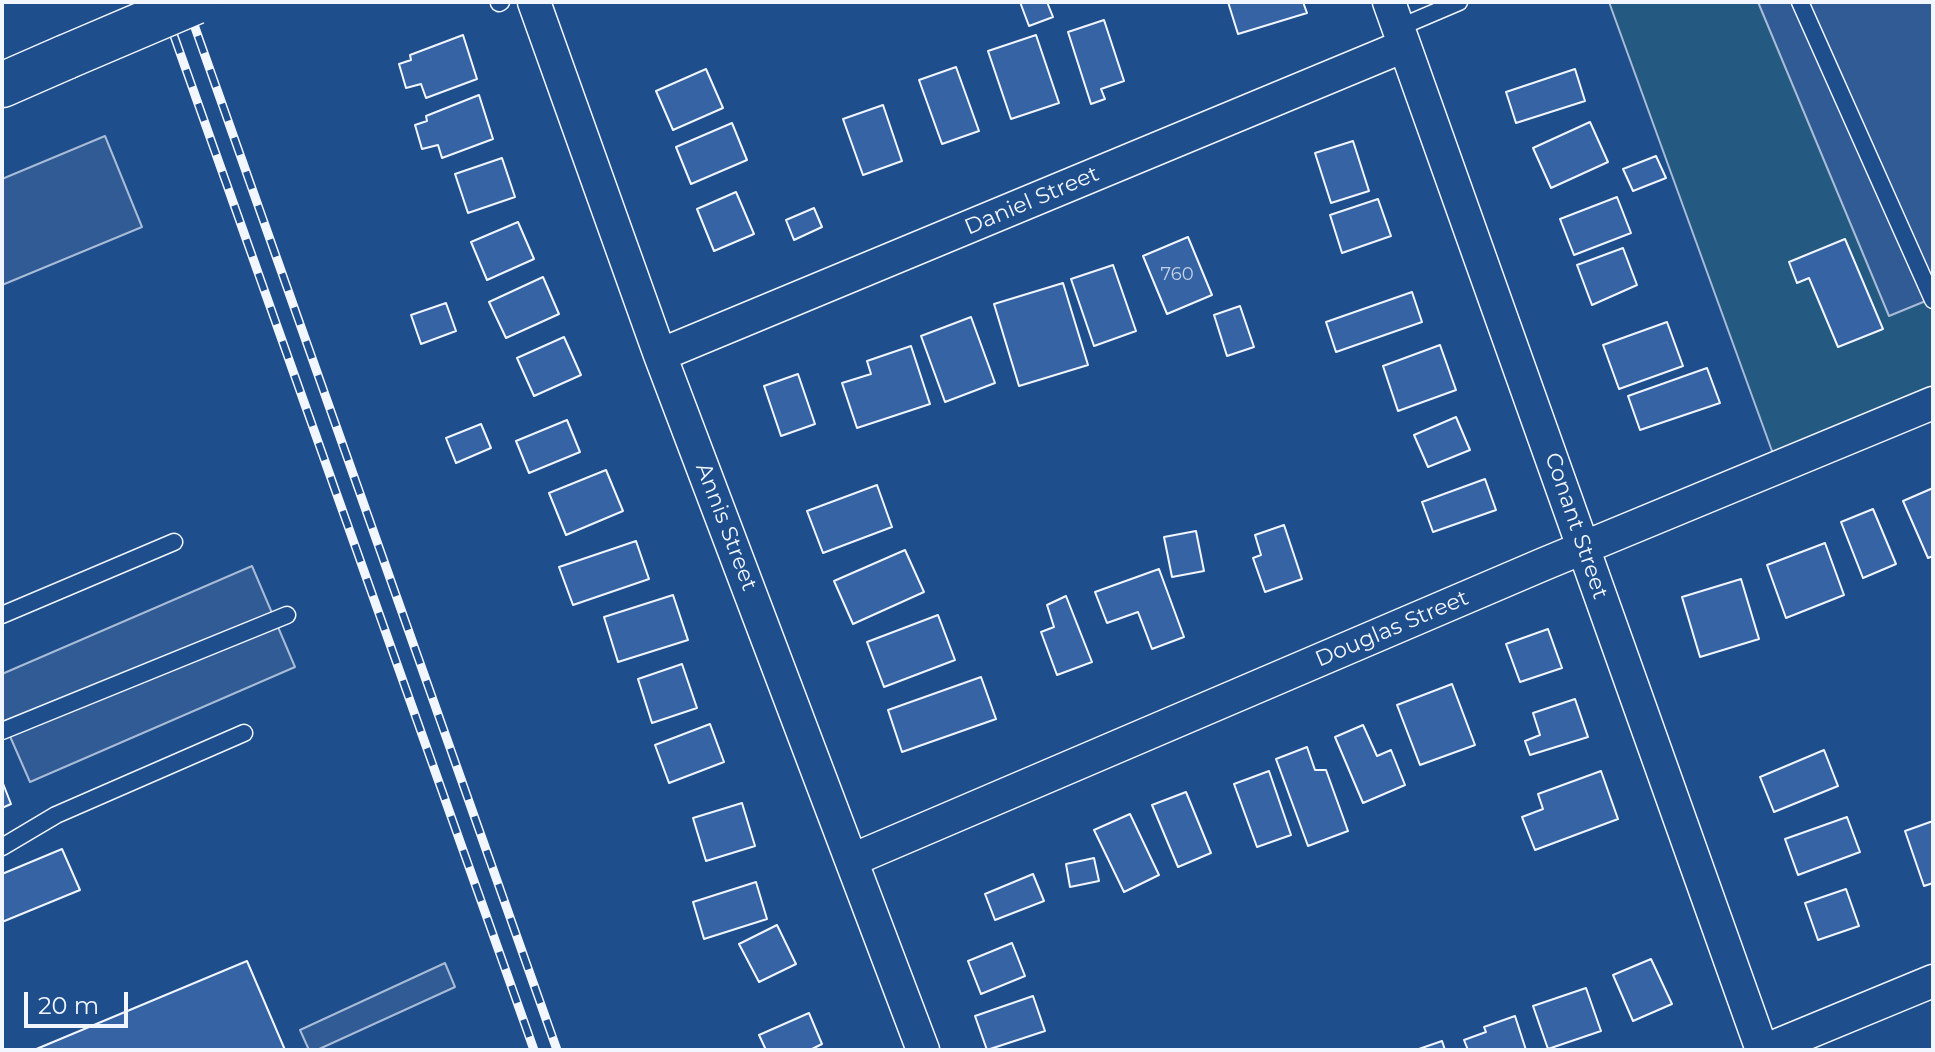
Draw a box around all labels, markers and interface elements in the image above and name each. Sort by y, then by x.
street label: Daniel Street [961,161,1103,241]
house number: 760 [1160,264,1194,286]
street label: Conant Street [1539,449,1613,603]
street label: Annis Street [690,460,762,594]
street label: Douglas Street [1311,585,1473,673]
scale bar [28,976,132,1026]
text: 20 m [38,991,99,1020]

